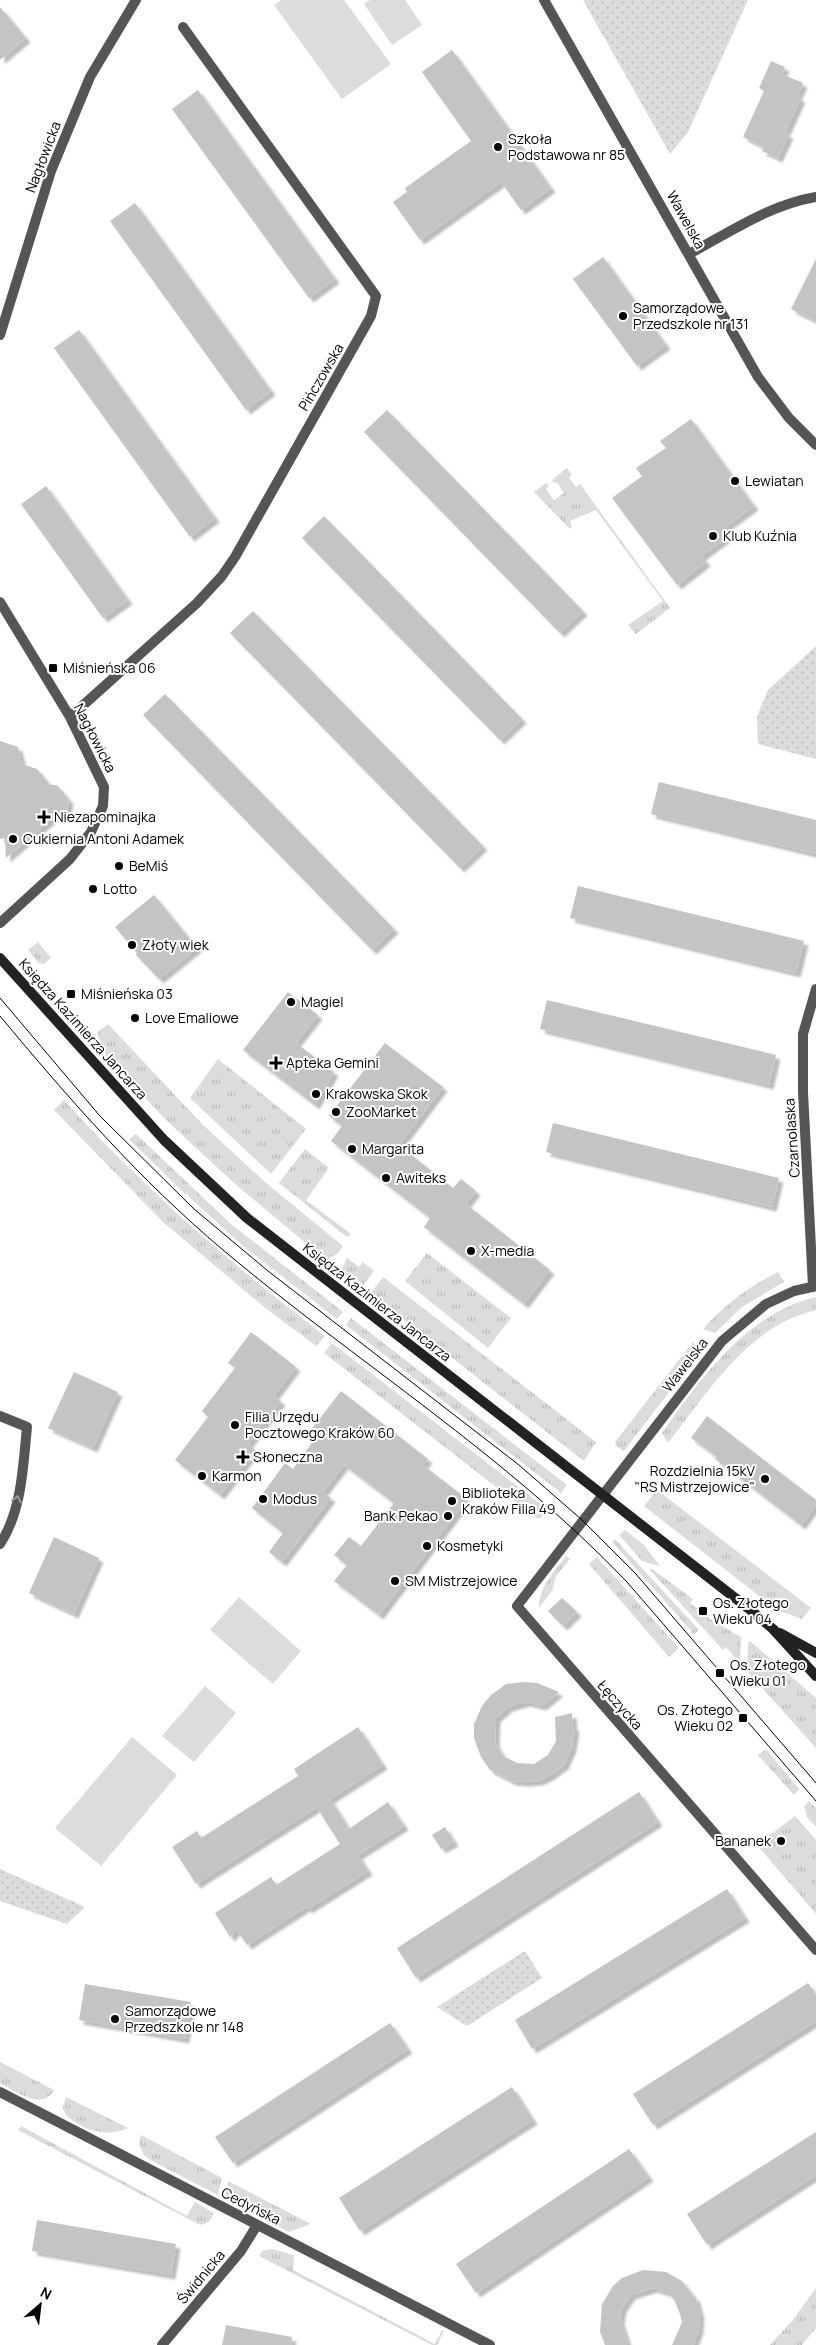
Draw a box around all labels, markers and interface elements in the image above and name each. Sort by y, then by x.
street label: Nagłowicka [20,118,65,195]
place label: Szkoła Podstawowa nr 85 [508,129,625,164]
marker: Szkoła Podstawowa nr 85 [492,141,504,153]
street label: Wawelska [663,187,710,252]
place label: Samorządowe Przedszkole nr 131 [633,298,749,333]
marker: Samorządowe Przedszkole nr 131 [617,310,629,322]
street label: Pińczowska [294,339,348,414]
place label: Lewiatan [745,471,804,490]
marker: Lewiatan [729,475,741,487]
place label: Klub Kuźnia [723,526,797,545]
marker: Klub Kuźnia [707,530,719,542]
place label: Miśnieńska 06 [63,658,156,677]
marker: Miśnieńska 06 [47,662,59,674]
street label: Nagłowicka [70,700,121,776]
place label: Niezapominajka [54,807,156,826]
marker: Niezapominajka [38,811,50,823]
place label: Cukiernia Antoni Adamek [23,829,185,848]
marker: Cukiernia Antoni Adamek [7,833,19,845]
place label: BeMiś [129,856,168,875]
marker: BeMiś [113,860,125,872]
place label: Lotto [103,879,137,898]
marker: Lotto [87,883,99,895]
place label: Złoty wiek [142,935,210,954]
marker: Złoty wiek [126,939,138,951]
street label: Księdza Kazimierza Jancarza [15,954,152,1103]
place label: Miśnieńska 03 [81,984,173,1003]
marker: Miśnieńska 03 [65,988,77,1000]
place label: Magiel [301,992,344,1011]
marker: Magiel [285,996,297,1008]
place label: Love Emaliowe [145,1008,239,1027]
marker: Love Emaliowe [129,1012,141,1024]
place label: Apteka Gemini [286,1053,379,1072]
marker: Apteka Gemini [270,1057,282,1069]
place label: Krakowska Skok [326,1084,429,1103]
marker: Krakowska Skok [310,1088,322,1100]
street label: Czarnolaska [779,1098,804,1178]
place label: ZooMarket [346,1102,417,1121]
marker: ZooMarket [330,1106,342,1118]
place label: Margarita [362,1139,424,1158]
marker: Margarita [346,1143,358,1155]
place label: Awiteks [396,1168,446,1187]
marker: Awiteks [380,1172,392,1184]
street label: Księdza Kazimierza Jancarza [299,1238,455,1366]
place label: X-media [481,1241,534,1260]
marker: X-media [465,1245,477,1257]
street label: Wawelska [657,1334,712,1396]
place label: Filia Urzędu Pocztowego Kraków 60 [245,1407,395,1442]
marker: Filia Urzędu Pocztowego Kraków 60 [229,1419,241,1431]
place label: Słoneczna [253,1447,323,1466]
marker: Słoneczna [237,1451,249,1463]
place label: Rozdzielnia 15kV "RS Mistrzejowice" [634,1461,756,1496]
place label: Karmon [212,1466,262,1485]
marker: Karmon [196,1470,208,1482]
marker: Rozdzielnia 15kV "RS Mistrzejowice" [759,1473,771,1485]
place label: Biblioteka Kraków Filia 49 [462,1483,555,1518]
place label: Modus [273,1489,317,1508]
marker: Modus [257,1493,269,1505]
one-way arrow [11,1494,22,1503]
marker: Biblioteka Kraków Filia 49 [446,1495,458,1507]
place label: Bank Pekao [364,1506,438,1525]
marker: Bank Pekao [442,1510,454,1522]
place label: Kosmetyki [437,1536,503,1555]
marker: Kosmetyki [421,1540,433,1552]
place label: SM Mistrzejowice [405,1571,518,1590]
marker: SM Mistrzejowice [389,1575,401,1587]
place label: Os. Złotego Wieku 04 [713,1593,789,1628]
marker: Os. Złotego Wieku 04 [697,1605,709,1617]
place label: Os. Złotego Wieku 01 [730,1655,806,1690]
marker: Os. Złotego Wieku 01 [714,1667,726,1679]
street label: Łęczycka [594,1676,647,1734]
place label: Os. Złotego Wieku 02 [657,1700,733,1735]
marker: Os. Złotego Wieku 02 [737,1712,749,1724]
place label: Bananek [715,1831,772,1850]
marker: Bananek [775,1835,787,1847]
place label: Samorządowe Przedszkole nr 148 [125,2001,244,2036]
marker: Samorządowe Przedszkole nr 148 [109,2013,121,2025]
street label: Cedyńska [218,2182,284,2229]
street label: Świdnicka [172,2246,229,2308]
north arrow [15,2280,65,2330]
text: N [37,2282,55,2304]

